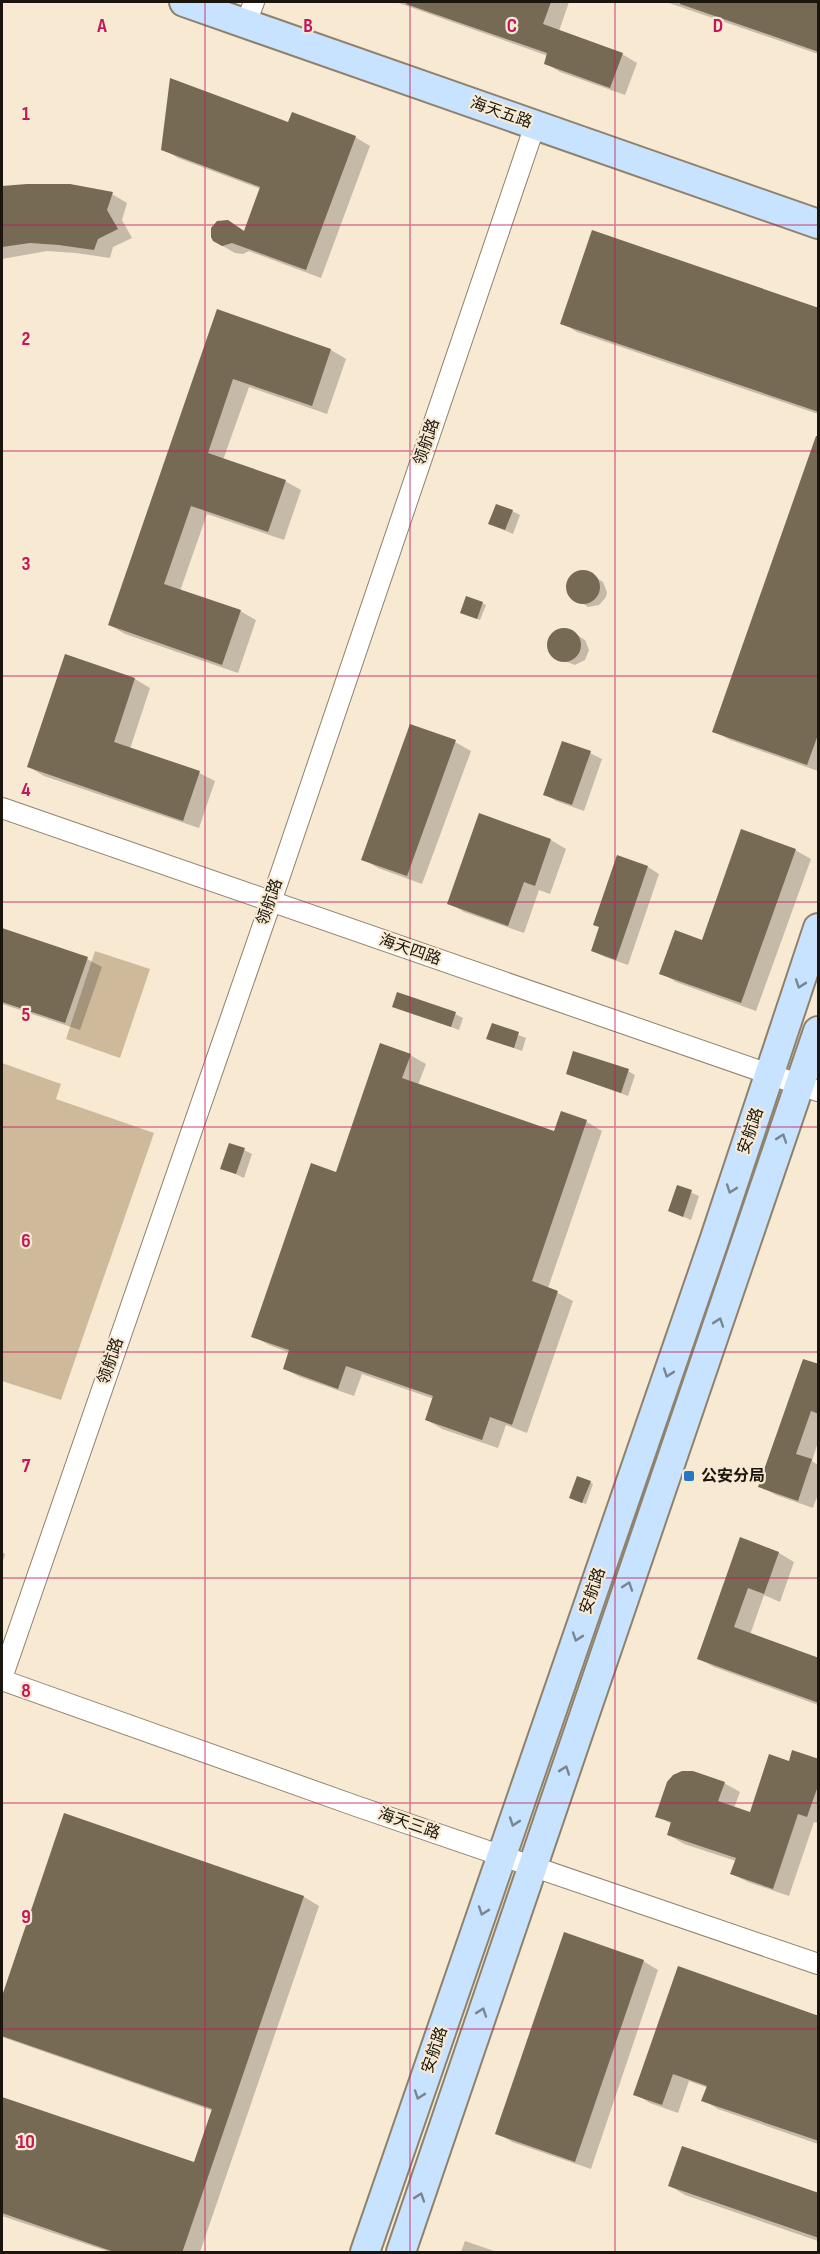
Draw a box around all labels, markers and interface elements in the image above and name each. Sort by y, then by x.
text: A [96,14,107,38]
text: B [303,14,313,38]
text: C [507,14,517,38]
text: D [713,14,723,38]
street label: 海天五路 [468,94,534,132]
text: 1 [22,102,30,126]
text: 2 [22,327,30,351]
street label: 领航路 [410,416,444,468]
text: 3 [22,552,31,576]
text: 4 [21,778,31,802]
street label: 领航路 [253,876,287,928]
street label: 海天四路 [377,931,443,969]
one-way arrow [795,978,807,989]
text: 5 [22,1003,31,1027]
street label: 安航路 [734,1105,768,1157]
one-way arrow [775,1133,787,1144]
one-way arrow [726,1183,738,1194]
text: 6 [21,1229,31,1253]
one-way arrow [711,1317,724,1328]
street label: 领航路 [94,1335,128,1387]
one-way arrow [662,1367,675,1378]
text: 7 [22,1454,31,1478]
place label: 公安分局 [701,1467,765,1486]
marker: 公安分局 [682,1469,696,1483]
street label: 安航路 [576,1565,610,1617]
one-way arrow [621,1581,634,1592]
one-way arrow [571,1631,584,1642]
text: 8 [21,1679,31,1703]
one-way arrow [557,1765,570,1776]
street label: 海天三路 [376,1805,442,1843]
one-way arrow [508,1816,521,1827]
text: 9 [21,1905,31,1929]
one-way arrow [478,1905,490,1916]
one-way arrow [475,2007,488,2018]
street label: 安航路 [418,2024,452,2076]
one-way arrow [414,2089,427,2100]
text: 10 [17,2130,35,2154]
one-way arrow [412,2192,425,2203]

